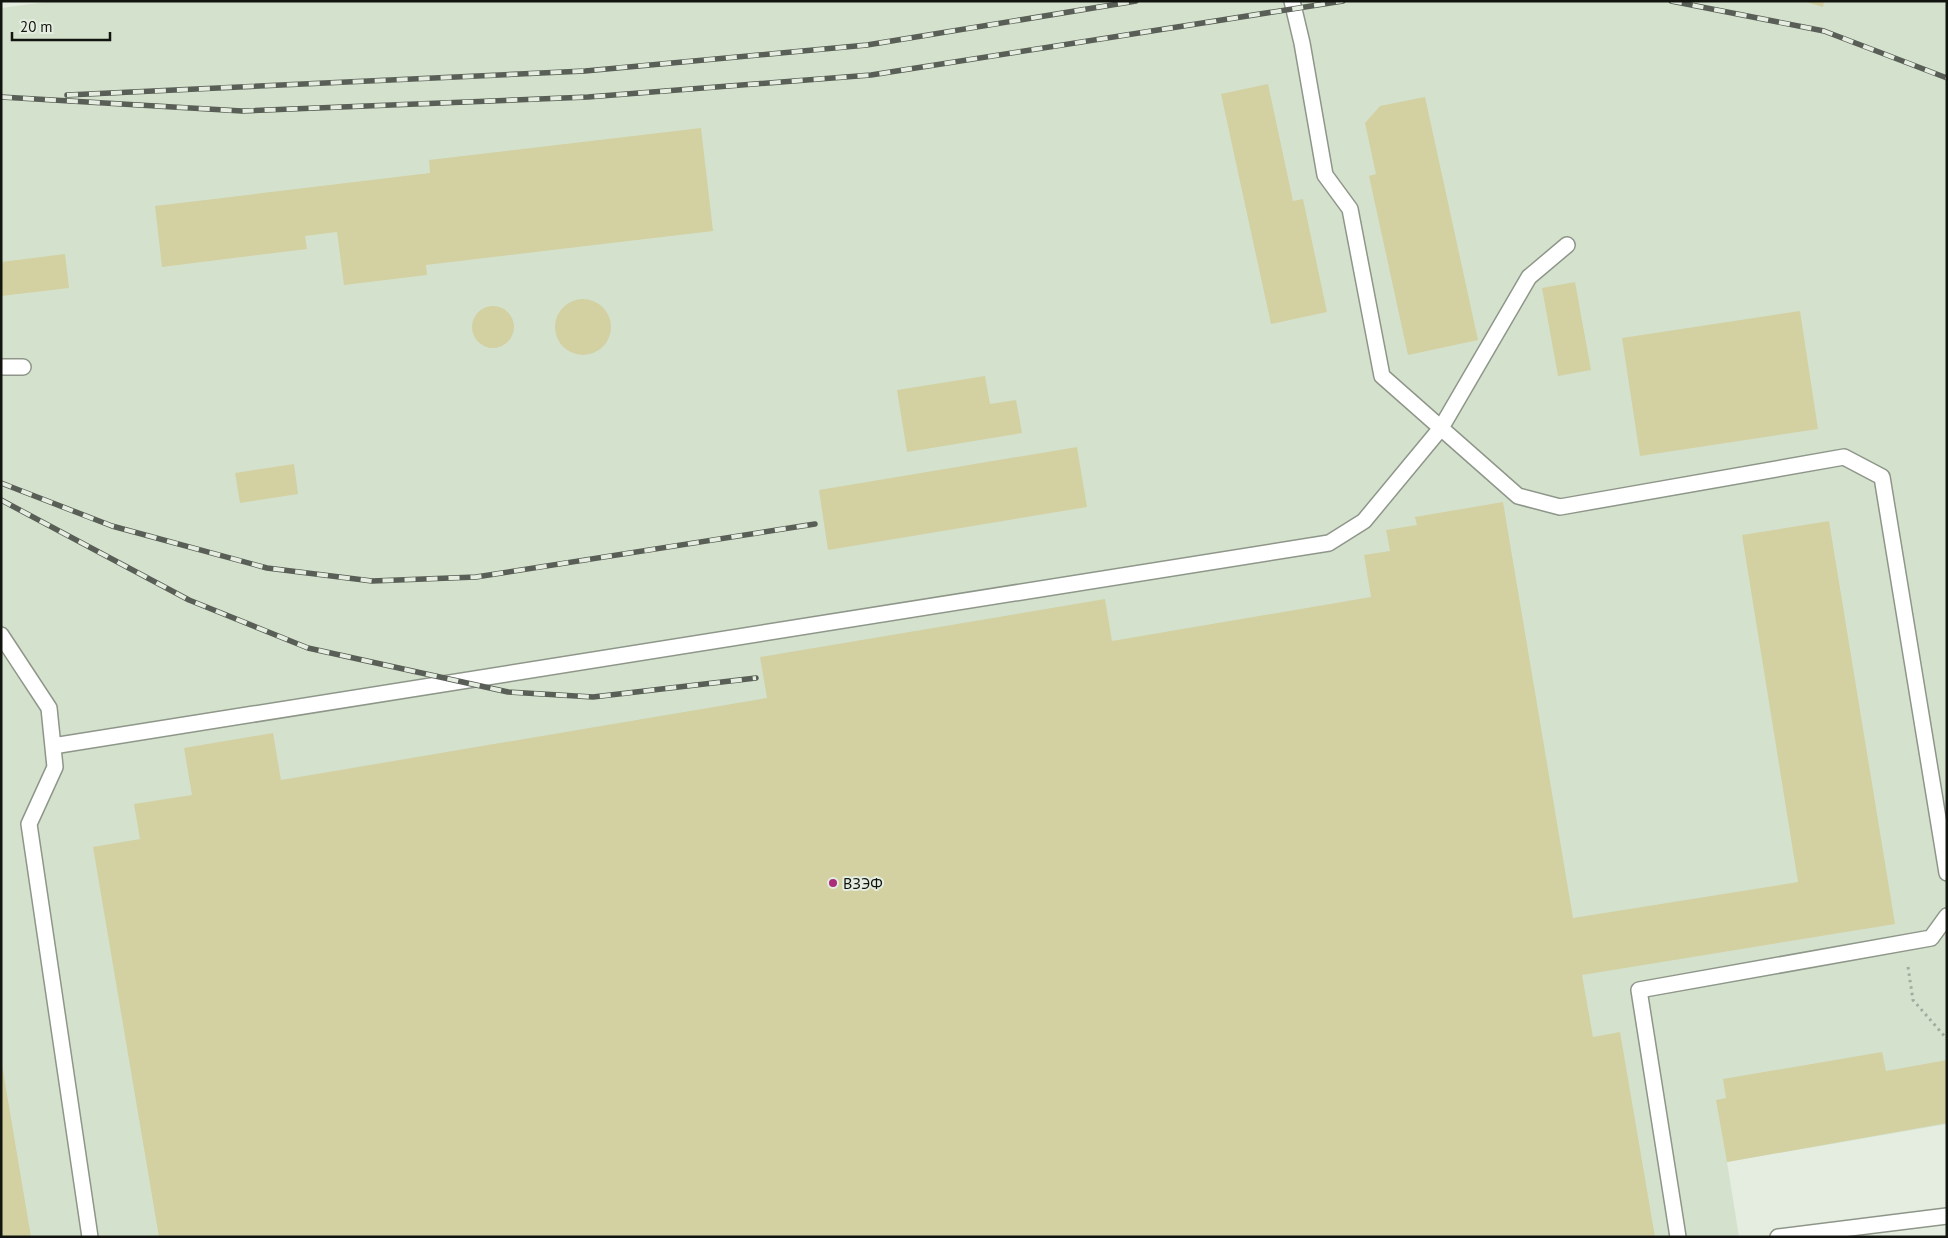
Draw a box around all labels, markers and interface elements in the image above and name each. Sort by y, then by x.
scale bar [12,10,110,42]
text: 20 m [20,17,53,36]
place label: ВЗЭФ [843,873,883,893]
marker: ВЗЭФ [827,877,839,889]

